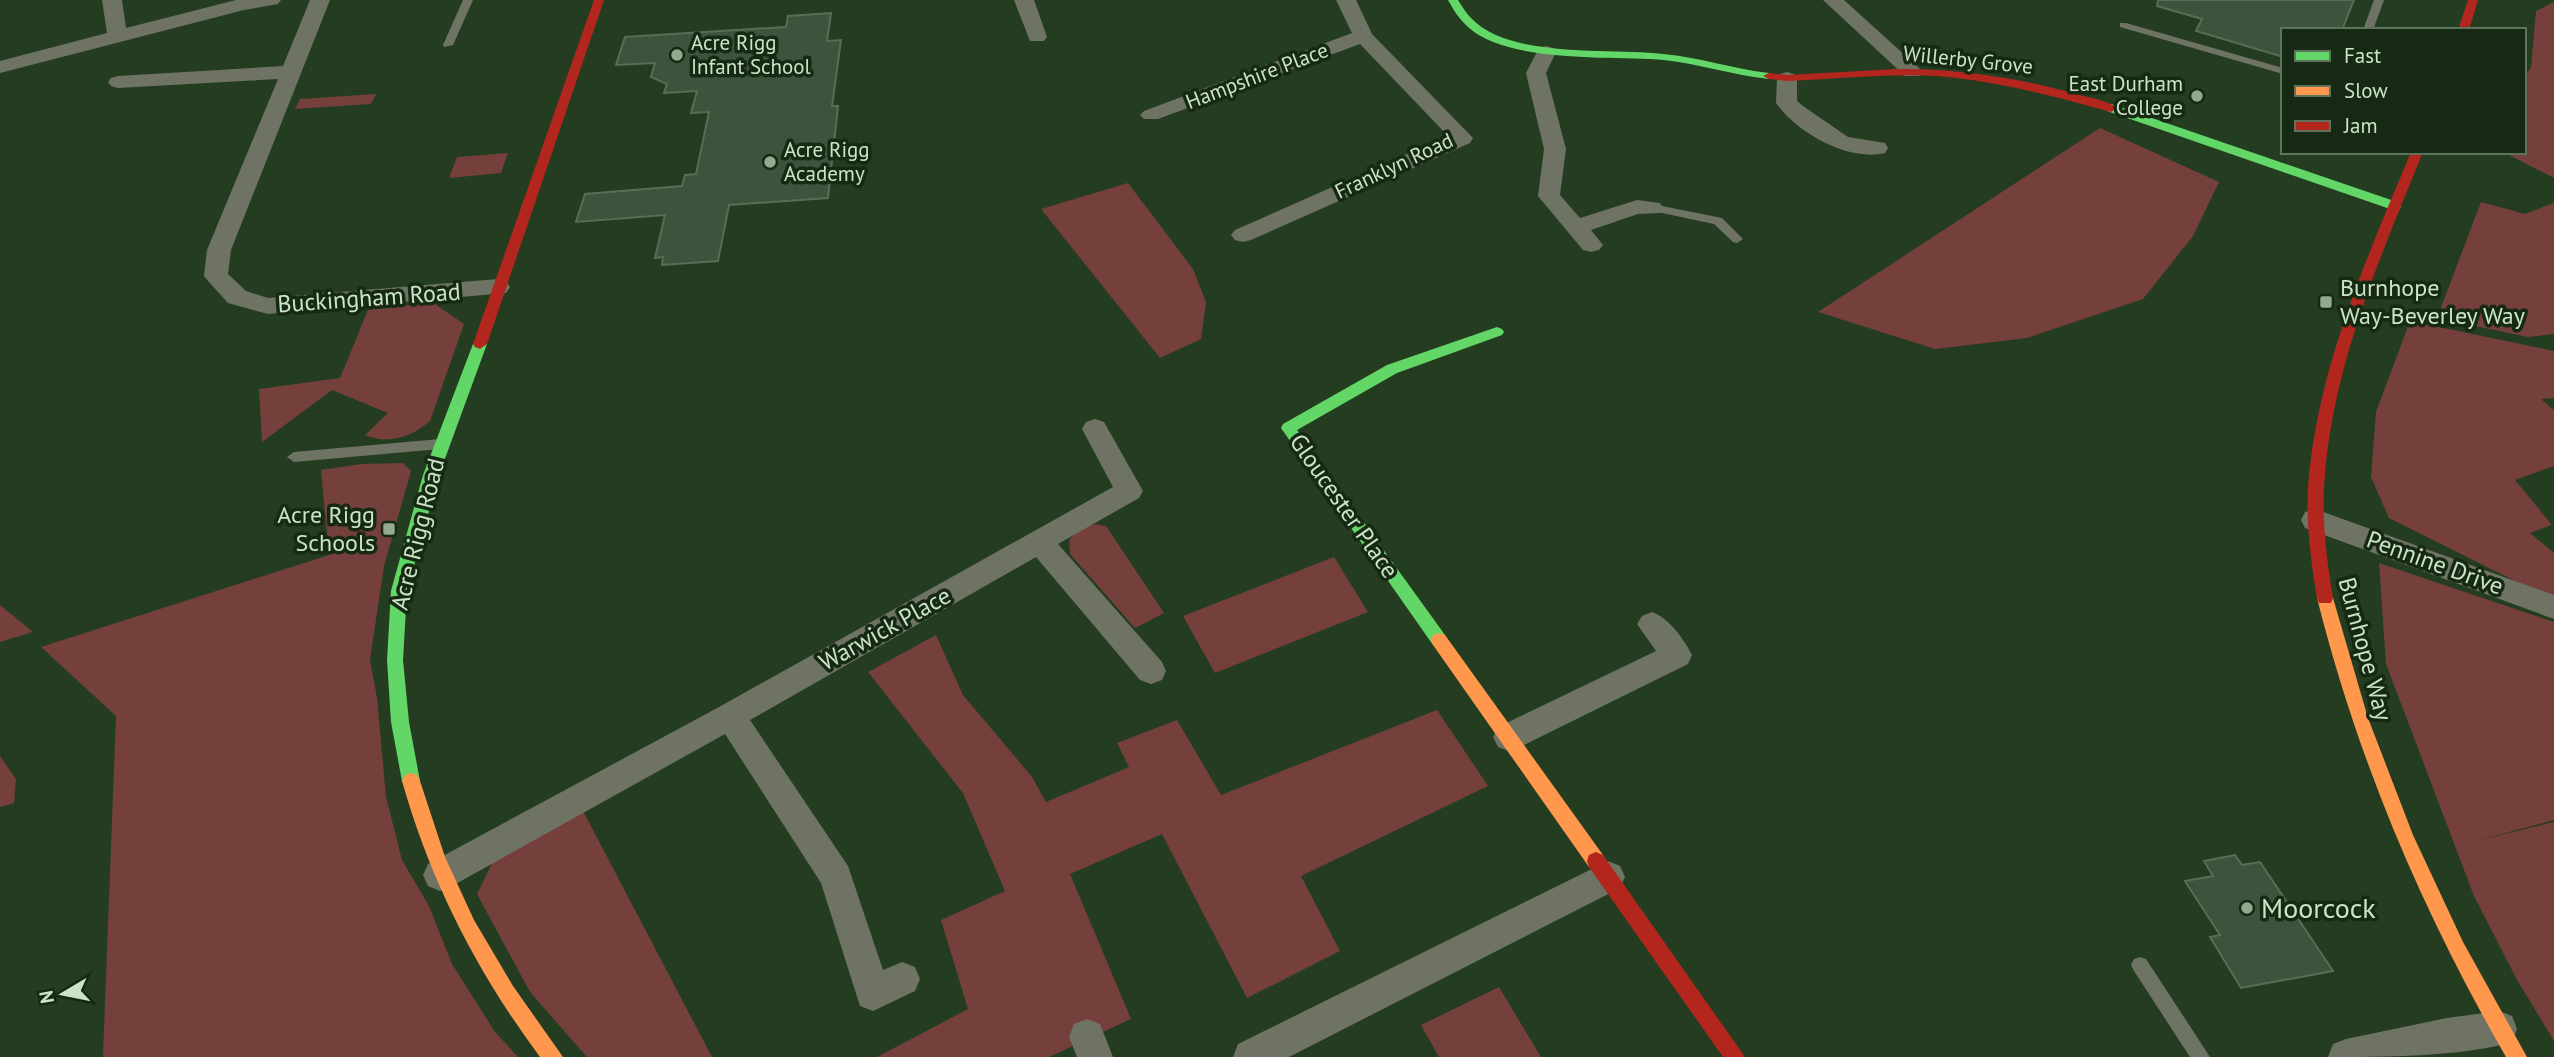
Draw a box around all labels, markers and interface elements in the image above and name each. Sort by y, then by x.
legend [2281,28,2526,154]
place label: Acre Rigg Infant School [691,29,811,80]
street label: Hampshire Place [1182,36,1332,115]
street label: Willerby Grove [1902,39,2034,80]
text: Fast [2344,42,2381,69]
marker: Acre Rigg Infant School [669,47,685,63]
place label: East Durham College [2069,70,2183,121]
text: Slow [2344,77,2388,104]
marker: East Durham College [2189,88,2205,104]
text: Jam [2343,112,2378,139]
street label: Franklyn Road [1330,126,1457,205]
place label: Acre Rigg Academy [784,136,870,187]
marker: Acre Rigg Academy [762,154,778,170]
place label: Burnhope Way-Beverley Way [2340,272,2525,331]
street label: Buckingham Road [276,276,462,319]
marker: Burnhope Way-Beverley Way [2318,294,2334,310]
street label: Gloucester Place [1283,427,1406,584]
street label: Acre Rigg Road [384,455,451,613]
place label: Acre Rigg Schools [277,499,375,558]
marker: Acre Rigg Schools [381,521,397,537]
street label: Pennine Drive [2363,524,2508,602]
street label: Burnhope Way [2331,574,2400,724]
street label: Warwick Place [813,580,956,677]
place label: Moorcock [2261,889,2376,926]
marker: Moorcock [2239,900,2255,916]
north arrow [28,959,98,1029]
text: N [33,989,59,1005]

